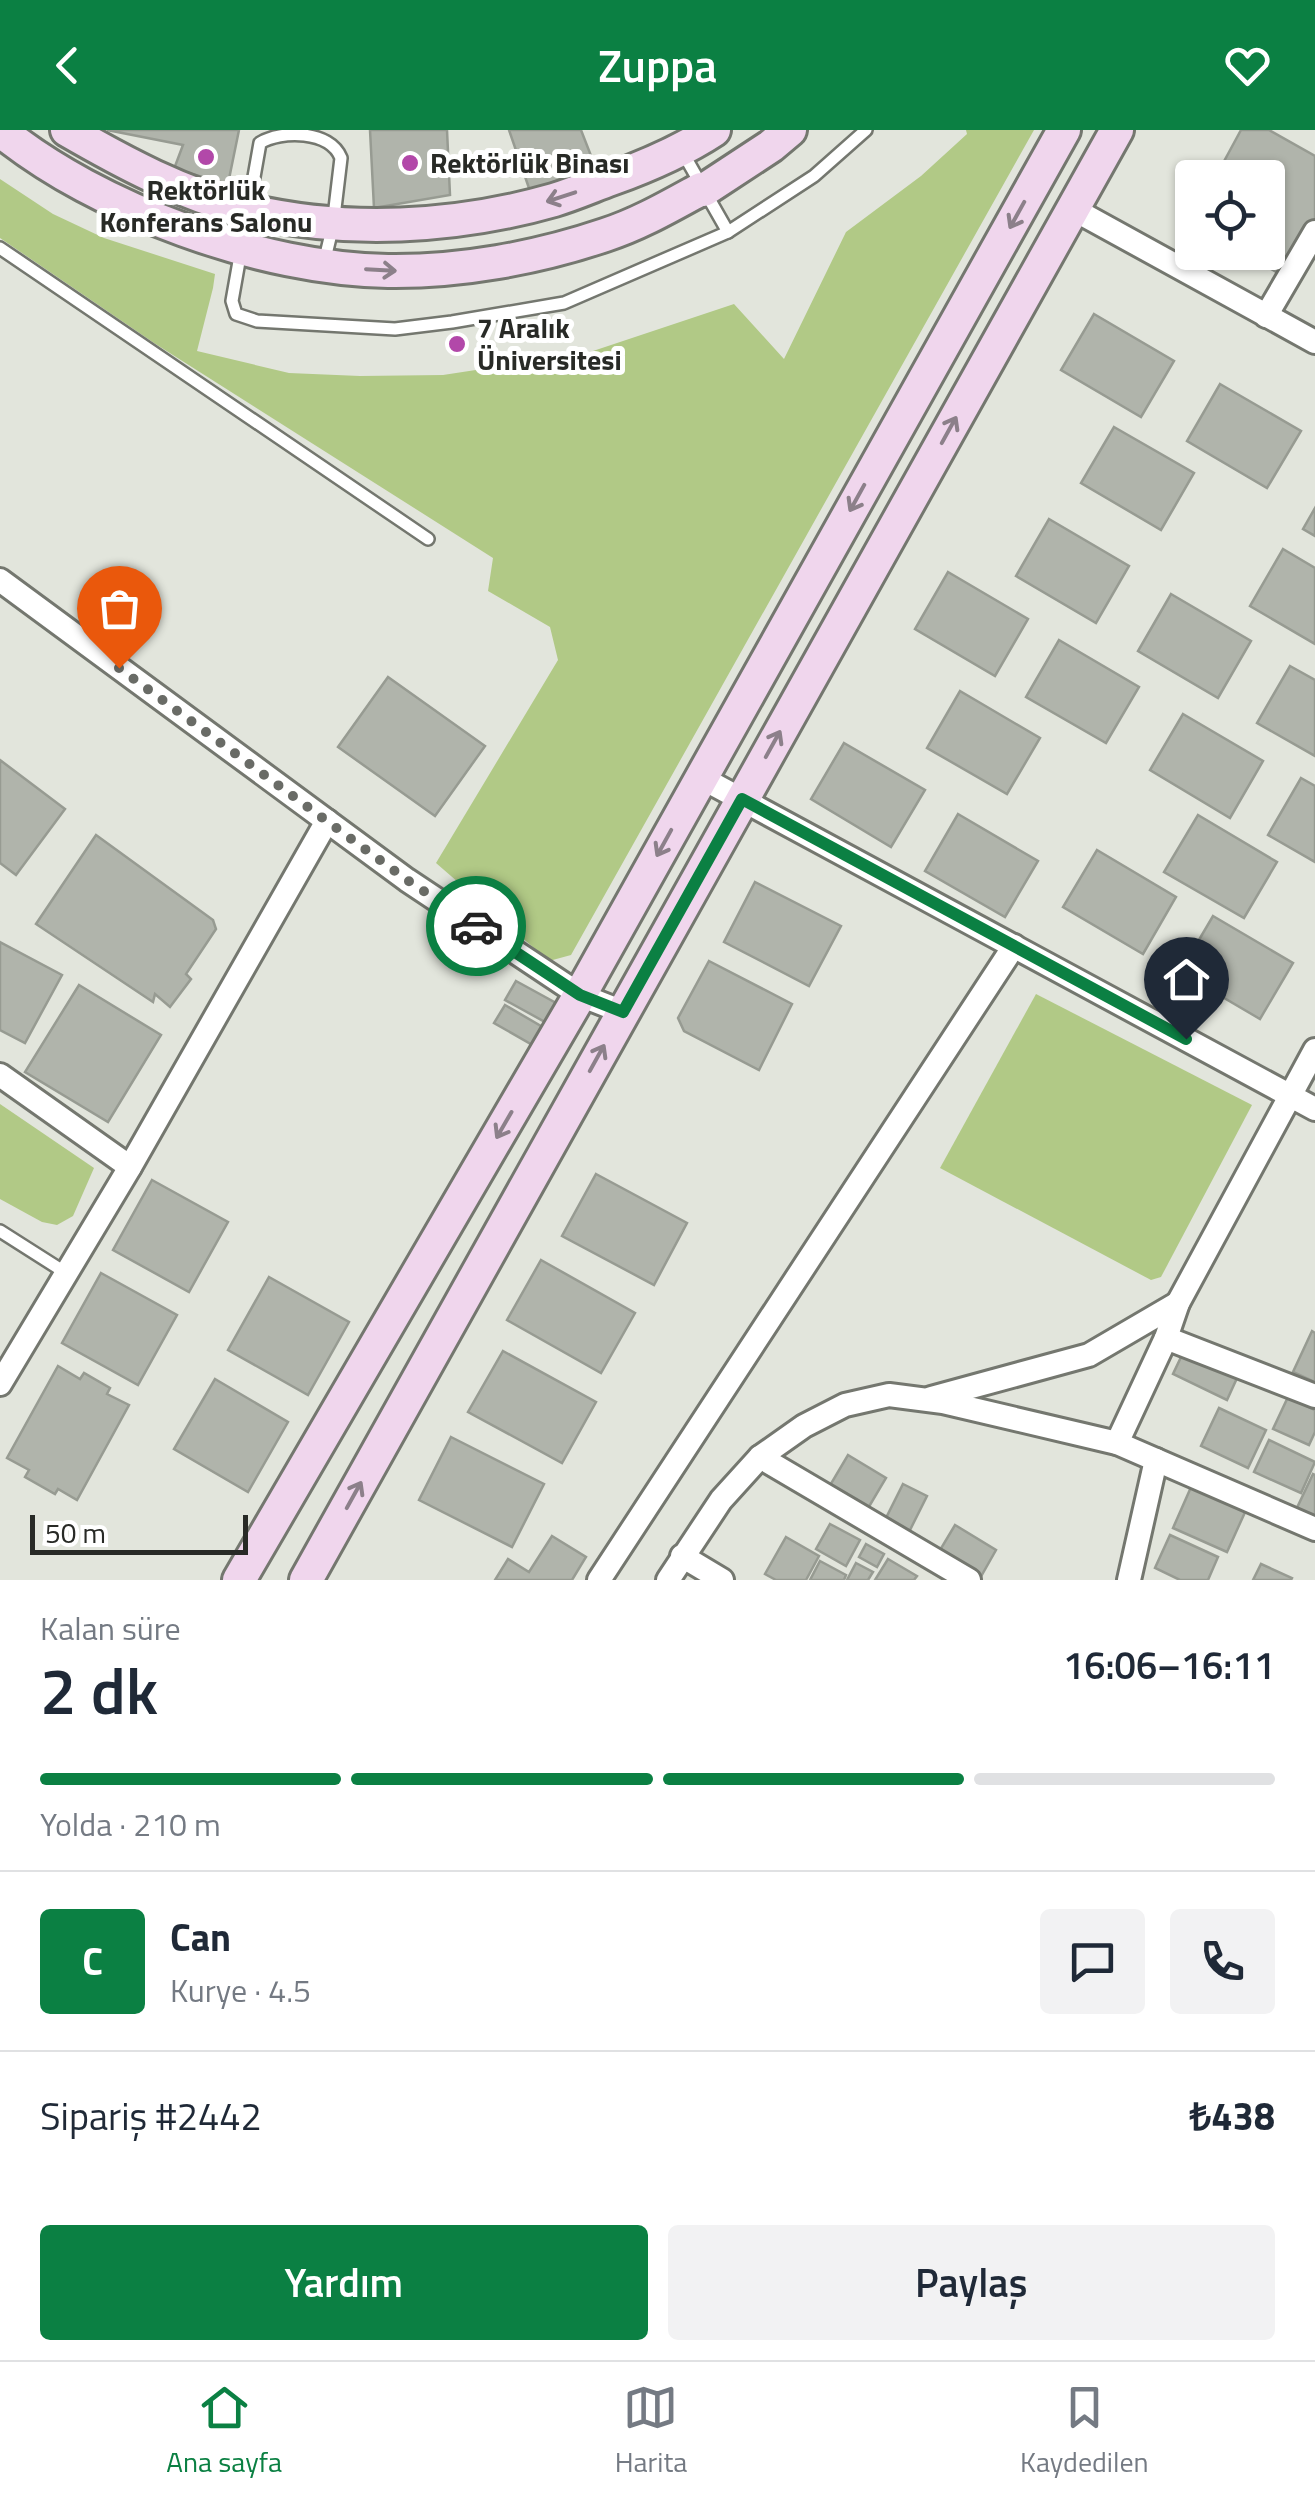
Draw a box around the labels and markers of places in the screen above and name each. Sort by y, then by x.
place label: Rektörlük Binası [430,141,629,184]
marker: Rektörlük Konferans Salonu [195,146,217,168]
marker: Rektörlük Binası [399,152,421,174]
place label: Rektörlük Konferans Salonu [99,168,313,243]
place label: 7 Aralık Üniversitesi [477,306,622,381]
marker: 7 Aralık Üniversitesi [446,333,468,355]
pin [77,566,162,669]
pin [1144,937,1229,1040]

